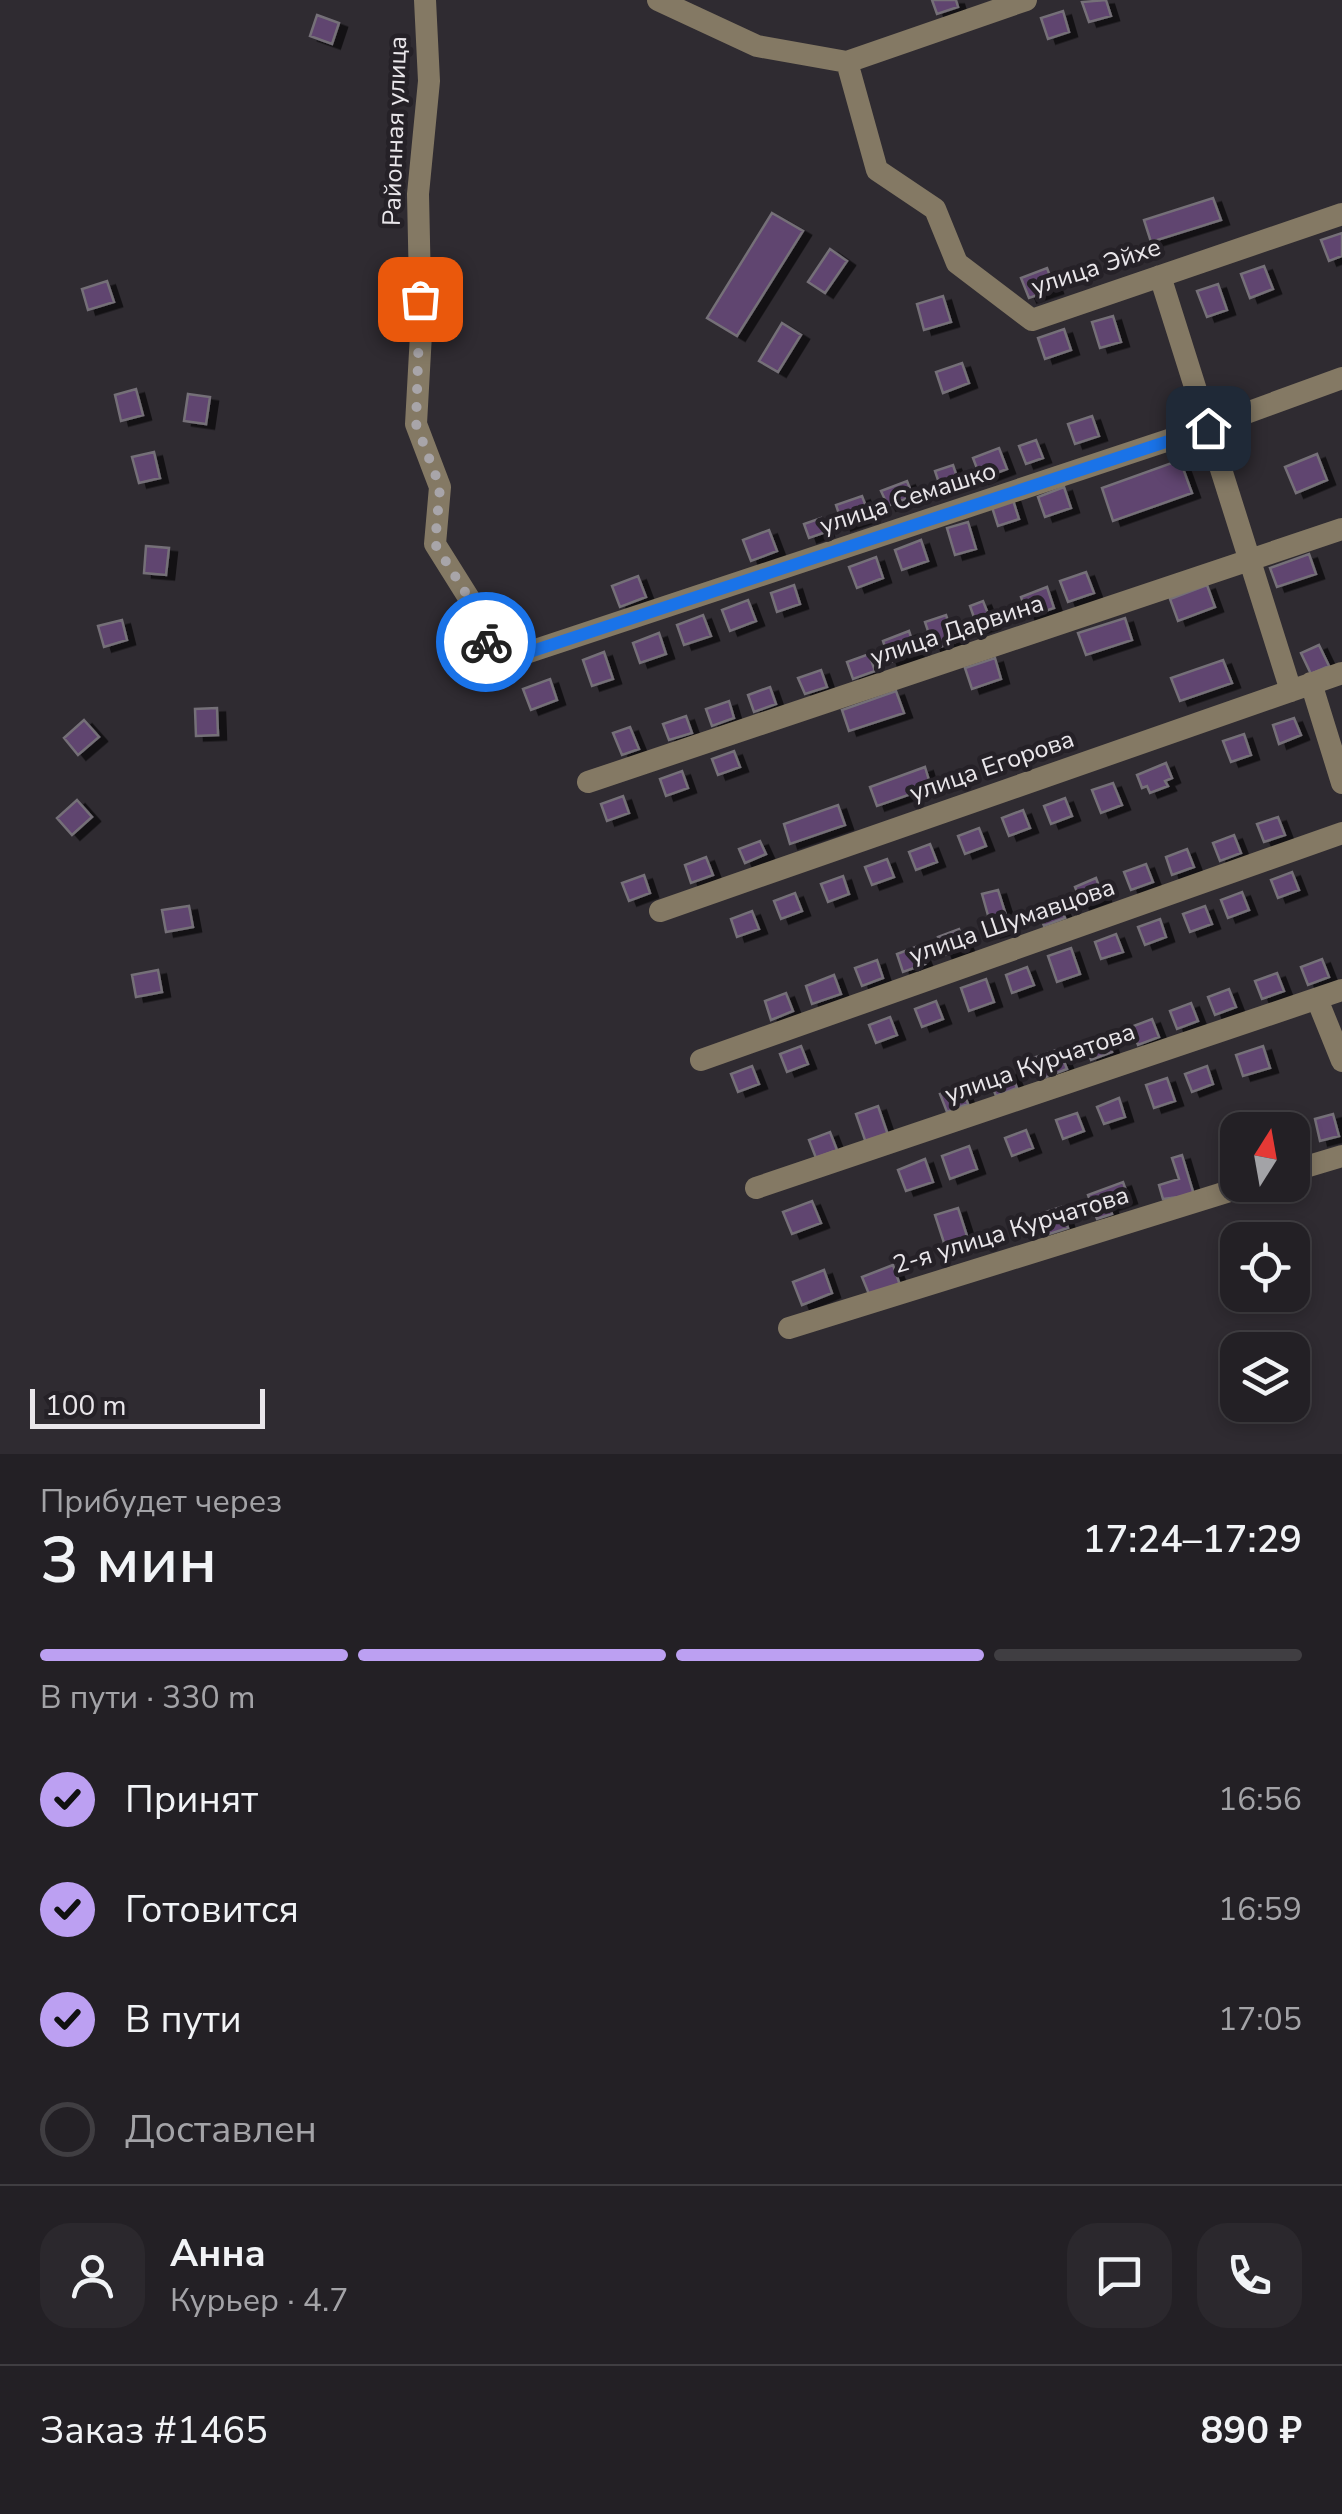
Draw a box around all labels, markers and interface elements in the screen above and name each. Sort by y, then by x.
street label: Районная улица [375,35,415,227]
street label: улица Эйхе [1027,230,1165,304]
pin [378,257,463,342]
icon: bag [393,272,448,327]
pin [1166,386,1251,471]
icon: home [1181,401,1236,456]
street label: улица Семашко [815,453,1001,543]
street label: улица Дарвина [866,586,1048,674]
courier [436,592,536,692]
icon: bike [459,615,514,670]
street label: улица Егорова [905,722,1079,810]
street label: улица Шумавцова [905,870,1119,972]
street label: улица Курчатова [940,1015,1140,1111]
north arrow [1220,1112,1310,1202]
map controls [1220,1112,1310,1422]
street label: 2-я улица Курчатова [889,1178,1133,1282]
button: locate [1220,1222,1310,1312]
button: layers [1220,1332,1310,1422]
scale bar [30,1384,265,1428]
text: 100 m [45,1387,127,1425]
text: Прибудет через [40,1480,282,1523]
text: 17:24–17:29 [1083,1514,1302,1565]
text: 3 мин [40,1516,217,1605]
text: В пути · 330 m [40,1676,255,1719]
icon: check [40,1772,95,1827]
text: Принят [125,1774,258,1825]
text: 16:56 [1218,1778,1302,1821]
icon: check [40,1882,95,1937]
text: Готовится [125,1884,299,1935]
text: 16:59 [1218,1888,1302,1931]
icon: check [40,1992,95,2047]
text: В пути [125,1994,242,2045]
text: 17:05 [1218,1998,1302,2041]
text: Доставлен [125,2104,317,2155]
button: person [40,2223,145,2328]
button: chat [1067,2223,1172,2328]
button: phone [1197,2223,1302,2328]
text: Анна [170,2228,266,2279]
text: Курьер · 4.7 [170,2279,348,2322]
text: Заказ #1465 [40,2405,268,2456]
text: 890 ₽ [1201,2405,1302,2456]

